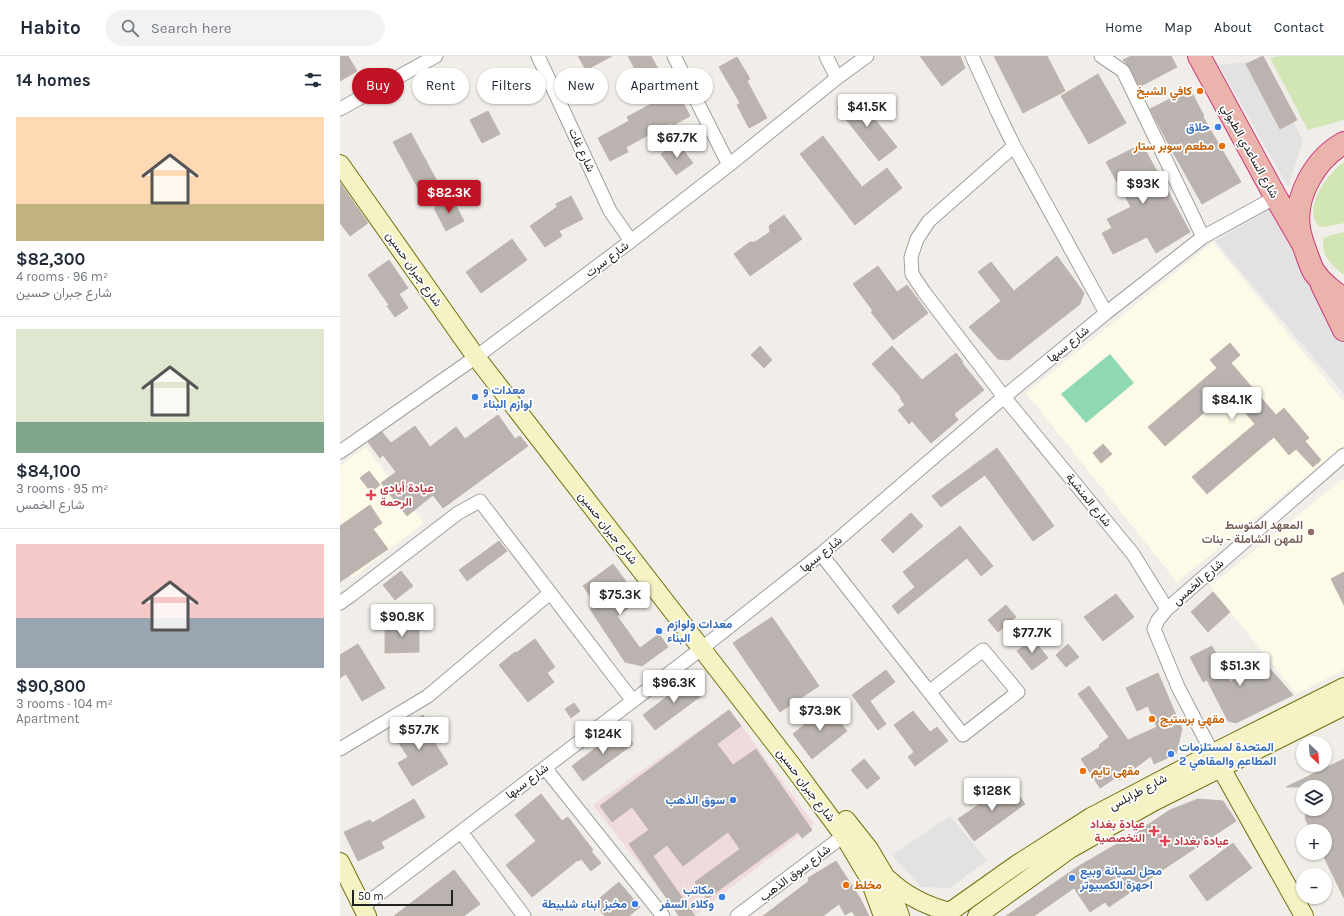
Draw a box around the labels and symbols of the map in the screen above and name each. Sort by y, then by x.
place label: كافي الشيخ [1136,84,1193,101]
marker: كافي الشيخ [1195,86,1205,96]
pin: $41.5K [834,94,900,128]
street label: شارع الساعدي الطبولي [1216,101,1282,202]
place label: حلاق [1186,120,1210,134]
marker: حلاق [1213,122,1223,132]
pin: $67.7K [644,125,710,159]
street label: شارع غات [564,126,598,175]
place label: مطعم سوبر ستار [1132,139,1214,154]
marker: مطعم سوبر ستار [1217,141,1227,151]
pin: $93K [1119,171,1167,205]
pin: $82.3K [416,180,482,214]
street label: شارع جبران حسين [381,229,445,310]
street label: شارع سرت [583,238,633,281]
street label: شارع سبها [1044,323,1093,367]
place label: معدات و لوازم البناء [483,383,532,412]
pin: $84.1K [1199,387,1265,421]
marker: معدات و لوازم البناء [470,392,480,402]
street label: شارع المنشية [1062,470,1115,531]
place label: عيادة أيادي الرحمة [380,481,434,510]
marker: عيادة أيادي الرحمة [365,489,377,501]
street label: شارع جبران حسين [574,489,641,568]
place label: المعهد المتوسط للمهن الشاملة - بنات [1202,518,1303,547]
marker: المعهد المتوسط للمهن الشاملة - بنات [1306,527,1316,537]
street label: شارع سبها [797,533,846,577]
street label: شارع الخمس [1170,556,1228,610]
pin: $75.3K [587,582,653,616]
pin: $90.8K [369,604,435,638]
place label: معدات ولوازم البناء [667,617,733,645]
pin: $77.7K [999,620,1065,654]
marker: معدات ولوازم البناء [654,626,664,636]
pin: $51.3K [1207,653,1273,687]
pin: $96.3K [641,670,707,704]
pin: $73.9K [787,698,853,732]
place label: مقهي برستيج [1160,712,1225,729]
marker: مقهي برستيج [1147,714,1157,724]
pin: $57.7K [386,717,452,751]
pin: $124K [575,721,631,755]
north arrow [1296,736,1332,772]
place label: المتحدة لمستلزمات المطاعم والمقاهي 2 [1179,740,1276,771]
street label: شارع جبران حسين [772,746,838,826]
marker: المتحدة لمستلزمات المطاعم والمقاهي 2 [1166,749,1176,759]
street label: شارع سبها [503,760,552,803]
place label: مقهى تايم [1091,764,1140,779]
marker: مقهى تايم [1078,766,1088,776]
street label: شارع طرابلس [1107,771,1170,815]
pin: $128K [964,778,1020,812]
place label: سوق الذهب [665,793,725,808]
marker: سوق الذهب [728,795,738,805]
place label: عيادة بغداد التخصصية [1090,817,1145,845]
marker: عيادة بغداد التخصصية [1148,825,1160,837]
place label: عيادة بغداد [1174,834,1229,848]
marker: عيادة بغداد [1159,835,1171,847]
street label: شارع سوق الذهب [757,842,834,906]
place label: محل لصيانة وبيع احهزة الكمبيوتر [1079,864,1162,893]
marker: محل لصيانة وبيع احهزة الكمبيوتر [1067,873,1077,883]
place label: مخلط [854,878,882,892]
marker: مخلط [841,880,851,890]
place label: مكاتب وكلاء السفر [659,883,714,912]
scale bar [352,888,453,907]
marker: مكاتب وكلاء السفر [717,892,727,902]
place label: مخبز ابناء شليبطة [542,897,627,912]
marker: مخبز ابناء شليبطة [630,899,640,909]

